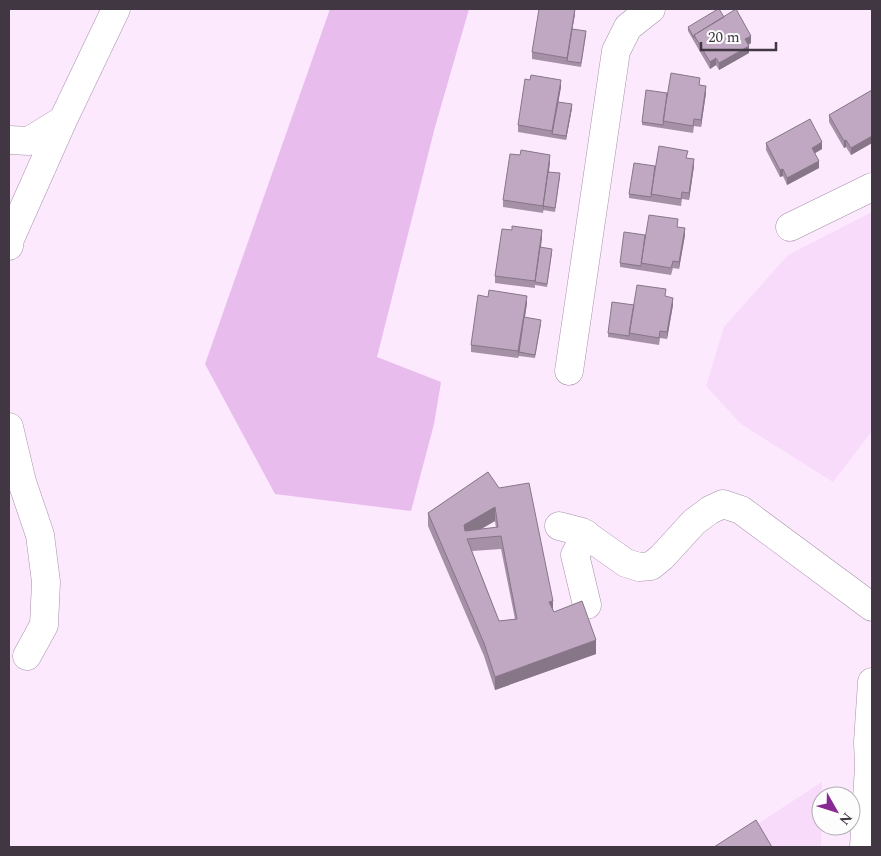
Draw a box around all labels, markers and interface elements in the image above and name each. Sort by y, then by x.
scale bar [701,20,776,52]
text: 20 m [708,26,740,49]
north arrow [811,786,861,836]
text: N [834,808,857,830]

